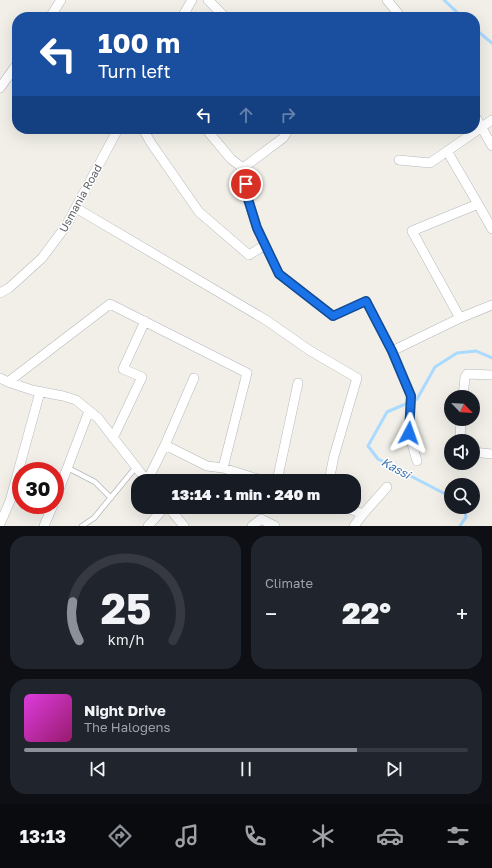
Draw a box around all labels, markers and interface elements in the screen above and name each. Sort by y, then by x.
text: 100 m [98,26,180,59]
icon: left [32,28,84,80]
text: Turn left [98,60,171,82]
icon: left [193,104,215,126]
icon: ahead [235,104,257,126]
icon: right [277,104,299,126]
street label: Usmania Road [56,162,104,234]
pin [229,167,263,201]
icon: arrive [235,173,257,195]
north arrow [444,390,480,426]
map controls [444,390,480,514]
position arrow [388,412,430,454]
button: sound [444,434,480,470]
water label: Kassi [379,454,415,483]
speed limit sign: 30 [12,462,64,514]
button: search [444,478,480,514]
text: 13:14 · 1 min · 240 m [172,485,320,503]
text: Climate [265,575,313,591]
text: 25 [100,582,151,632]
text: 22° [342,595,391,631]
text: − [265,600,277,627]
text: + [456,600,468,627]
text: km/h [107,630,144,647]
text: Night Drive [84,701,166,719]
text: The Halogens [84,719,170,735]
icon: previous [87,758,109,780]
icon: pause [235,758,257,780]
icon: next [383,758,405,780]
icon: directions [106,822,134,850]
icon: music [173,822,201,850]
icon: phone [241,822,269,850]
icon: climate [309,822,337,850]
icon: car [376,822,404,850]
icon: filters [444,822,472,850]
text: 13:13 [20,825,66,847]

